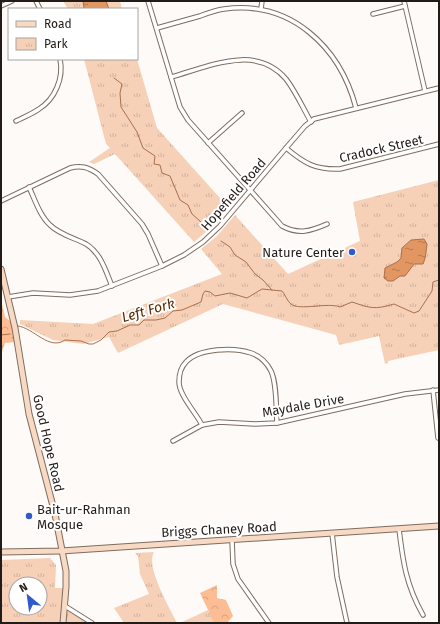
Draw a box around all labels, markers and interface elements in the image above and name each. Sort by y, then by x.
legend [8,8,138,60]
text: Road [44,17,72,31]
text: Park [44,37,68,51]
street label: Cradock Street [338,131,425,165]
street label: Hopefield Road [198,155,269,233]
place label: Nature Center [262,245,344,260]
marker: Nature Center [347,247,357,257]
water label: Left Fork [120,295,177,326]
street label: Maydale Drive [261,391,345,420]
street label: Good Hope Road [30,393,67,493]
place label: Bait-ur-Rahman Mosque [37,502,131,532]
marker: Bait-ur-Rahman Mosque [24,511,34,521]
street label: Briggs Chaney Road [161,519,277,540]
north arrow [8,576,48,616]
text: N [17,580,30,595]

